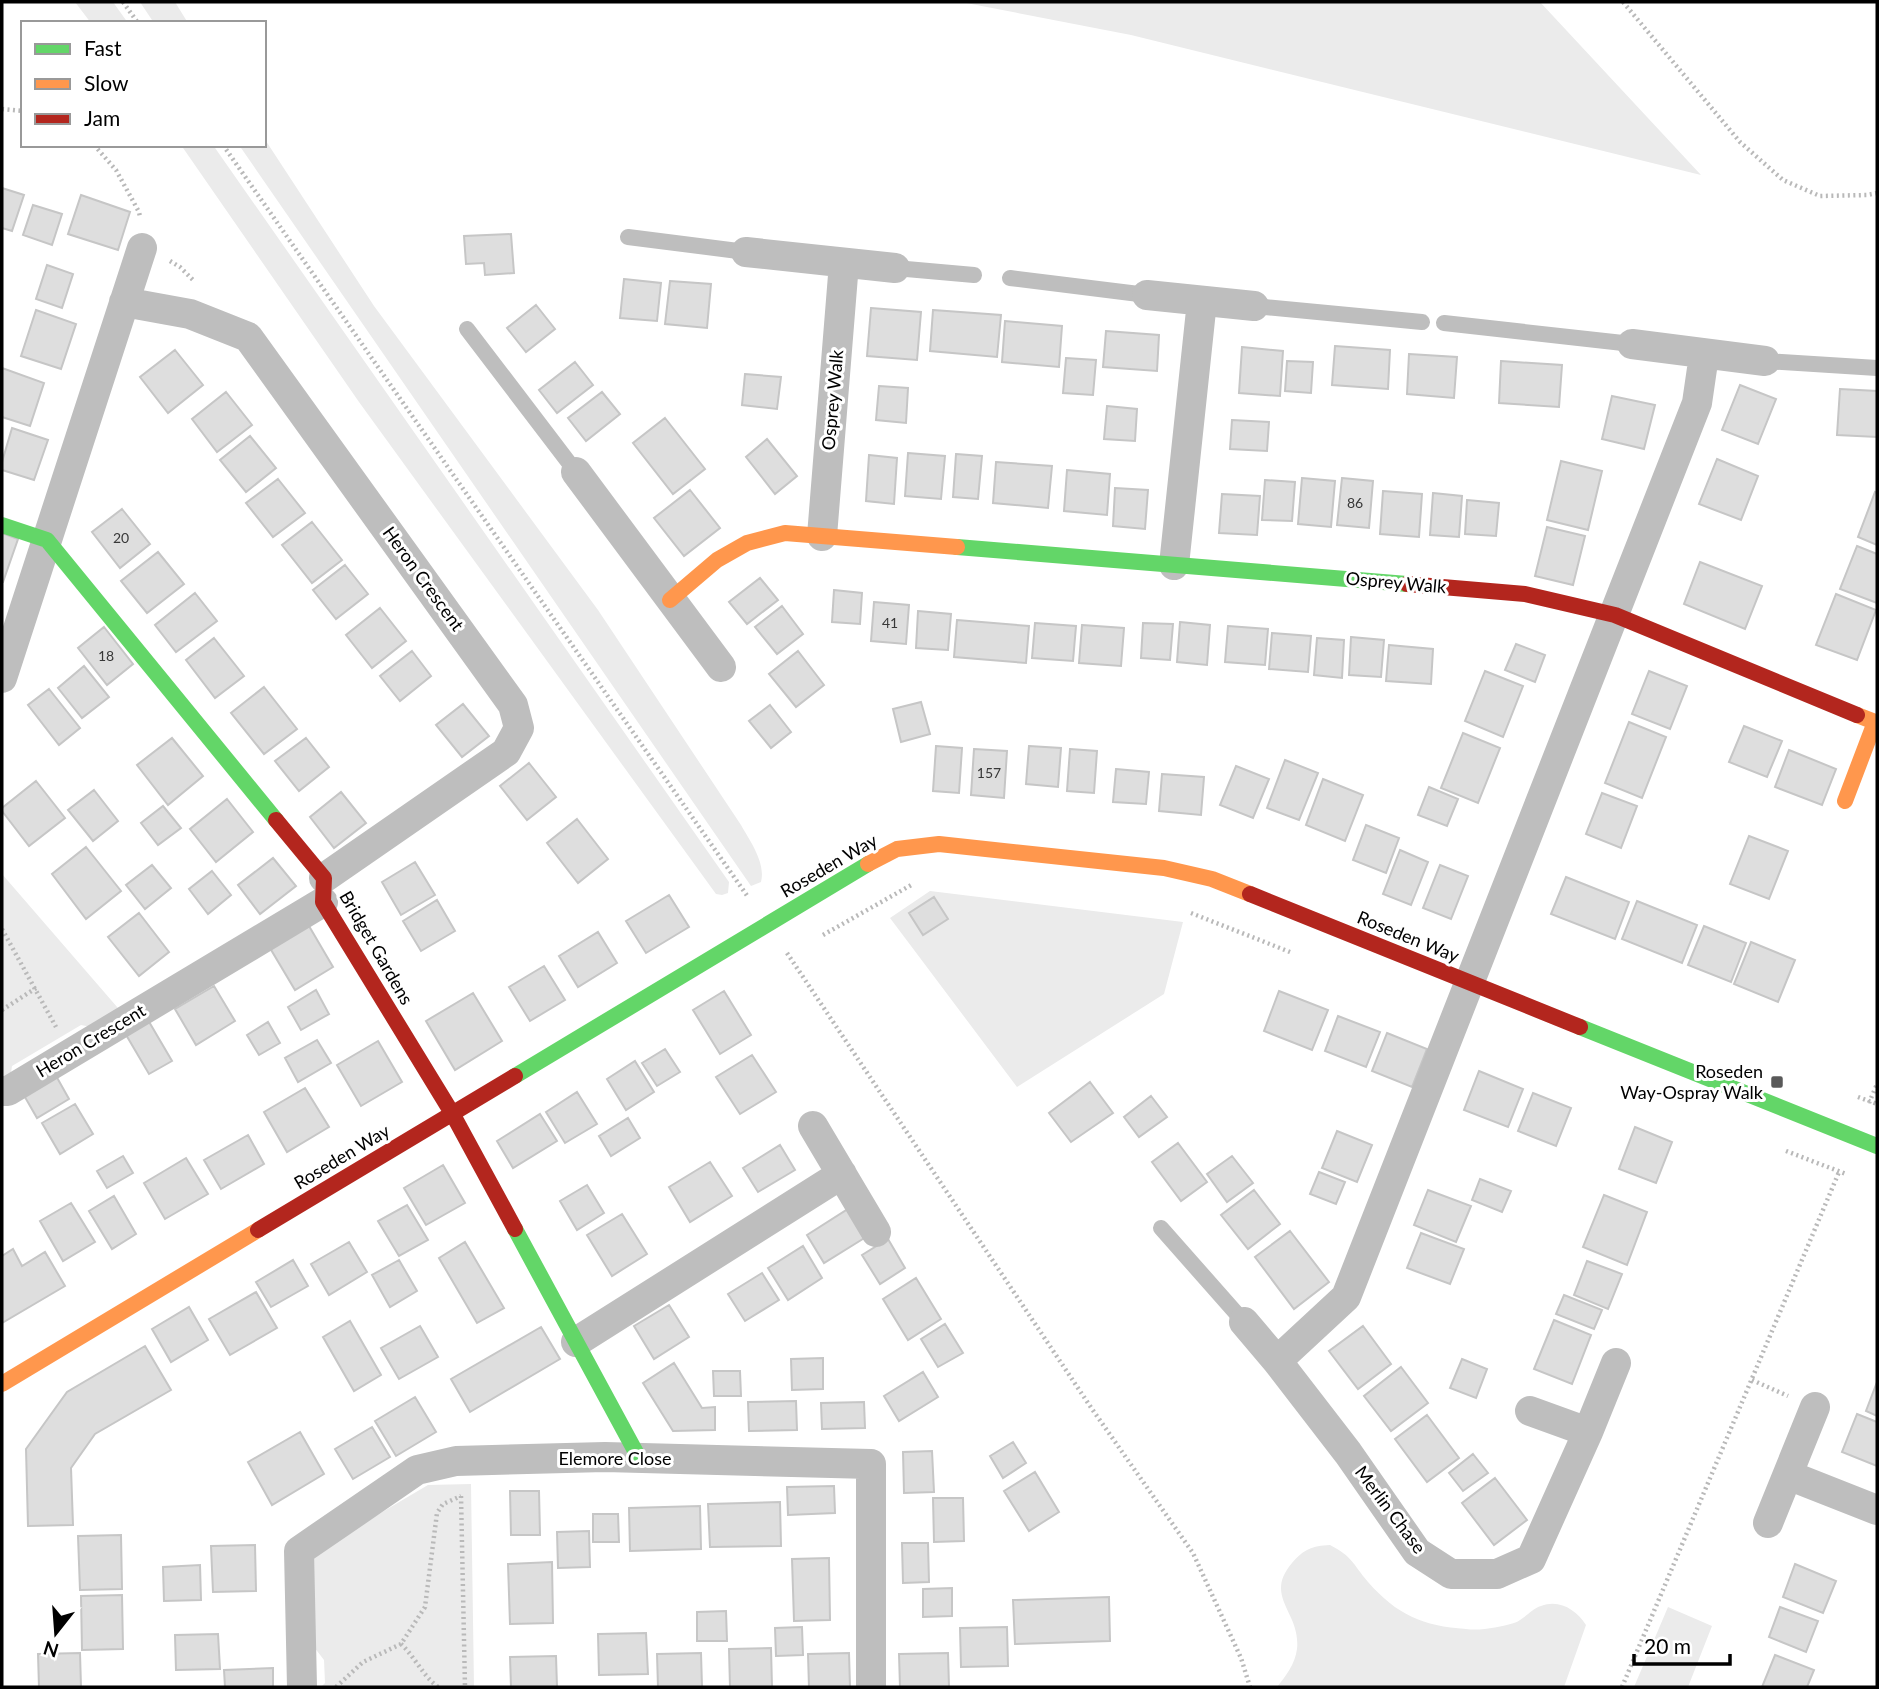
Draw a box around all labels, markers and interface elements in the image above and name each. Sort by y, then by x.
legend [21,21,266,147]
text: Fast [84,35,122,60]
text: Slow [84,70,129,95]
text: Jam [84,105,120,130]
street label: Osprey Walk [817,348,847,451]
house number: 86 [1347,494,1363,511]
street label: Heron Crescent [379,522,469,635]
house number: 20 [113,529,129,546]
street label: Osprey Walk [1345,567,1448,597]
house number: 41 [882,614,898,631]
house number: 18 [98,647,114,664]
house number: 157 [977,764,1001,781]
street label: Roseden Way [776,828,881,902]
street label: Bridget Gardens [335,887,418,1009]
street label: Roseden Way [1354,906,1463,967]
street label: Heron Crescent [32,999,150,1081]
place label: Roseden Way-Ospray Walk [1620,1060,1764,1103]
marker: Roseden Way-Ospray Walk [1769,1074,1785,1090]
street label: Roseden Way [290,1119,394,1193]
street label: Elemore Close [558,1447,672,1469]
street label: Merlin Chase [1351,1461,1431,1558]
north arrow [21,1598,91,1668]
scale bar [1634,1622,1730,1666]
text: 20 m [1644,1633,1691,1658]
text: N [41,1637,61,1663]

